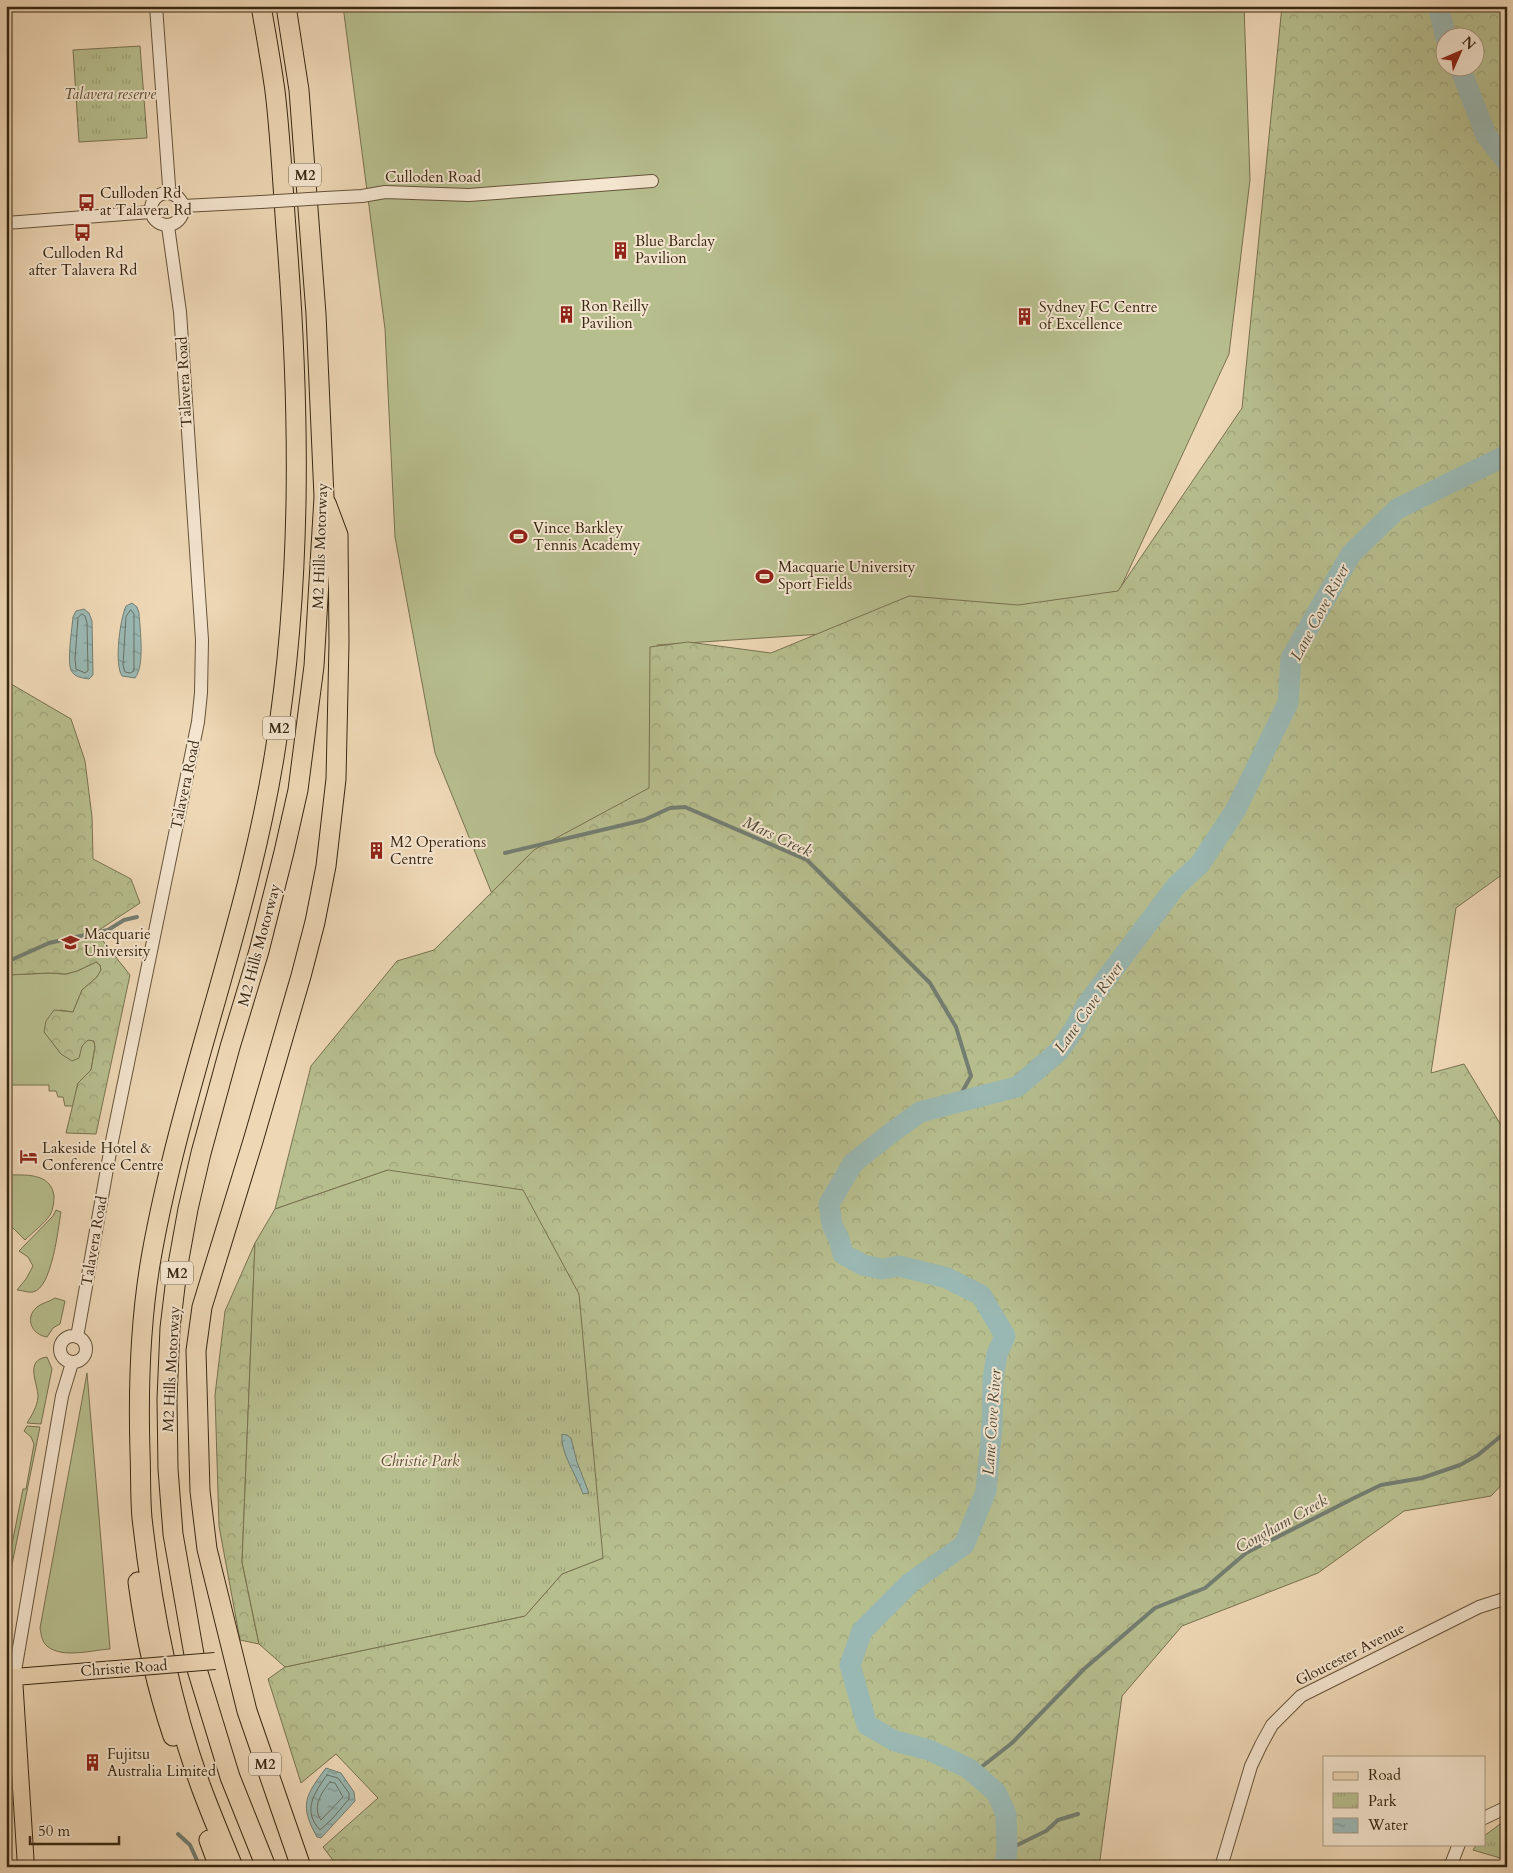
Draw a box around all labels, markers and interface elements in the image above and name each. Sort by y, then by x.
north arrow [1436,28,1486,78]
text: N [1458,32,1480,54]
park label: Talavera reserve [64,84,156,104]
road number: M2 [289,164,321,186]
street label: Culloden Road [385,167,481,187]
place label: Culloden Rd at Talavera Rd [100,183,192,220]
bus stop icon: Culloden Rd at Talavera Rd [76,192,96,212]
bus stop icon: Culloden Rd after Talavera Rd [73,222,93,242]
place label: Blue Barclay Pavilion [635,231,715,268]
building icon: Blue Barclay Pavilion [611,240,631,260]
place label: Culloden Rd after Talavera Rd [29,243,137,280]
place label: Ron Reilly Pavilion [581,296,649,333]
place label: Sydney FC Centre of Excellence [1039,297,1158,334]
building icon: Ron Reilly Pavilion [557,305,577,325]
building icon: Sydney FC Centre of Excellence [1015,306,1035,326]
street label: Talavera Road [172,336,196,428]
street label: M2 Hills Motorway [308,482,332,609]
place label: Vince Barkley Tennis Academy [533,518,641,555]
sports icon: Vince Barkley Tennis Academy [509,527,529,547]
place label: Macquarie University Sport Fields [778,557,916,594]
water label: Lane Cove River [1285,560,1355,665]
sports icon: Macquarie University Sport Fields [754,566,774,586]
road number: M2 [263,716,295,740]
street label: Talavera Road [166,738,204,832]
water label: Mars Creek [739,811,816,863]
place label: M2 Operations Centre [390,832,486,869]
building icon: M2 Operations Centre [366,841,386,861]
street label: M2 Hills Motorway [233,881,285,1009]
place label: Macquarie University [84,924,151,961]
school or university icon: Macquarie University [60,933,80,953]
water label: Lane Cove River [1049,957,1129,1058]
place label: Lakeside Hotel & Conference Centre [42,1138,164,1175]
hotel icon: Lakeside Hotel & Conference Centre [18,1147,38,1167]
street label: Talavera Road [76,1194,112,1288]
road number: M2 [161,1262,193,1284]
street label: M2 Hills Motorway [158,1305,184,1433]
water label: Lane Cove River [977,1367,1007,1476]
park label: Christie Park [381,1451,460,1471]
water label: Congham Creek [1231,1489,1332,1558]
street label: Gloucester Avenue [1292,1618,1408,1690]
street label: Christie Road [80,1655,168,1681]
place label: Fujitsu Australia Limited [107,1744,216,1781]
road number: M2 [249,1752,281,1776]
building icon: Fujitsu Australia Limited [83,1753,103,1773]
legend [1323,1756,1486,1846]
text: Road [1368,1765,1401,1785]
text: Park [1368,1791,1397,1811]
scale bar [30,1813,119,1845]
text: Water [1367,1815,1409,1835]
text: 50 m [38,1821,70,1841]

